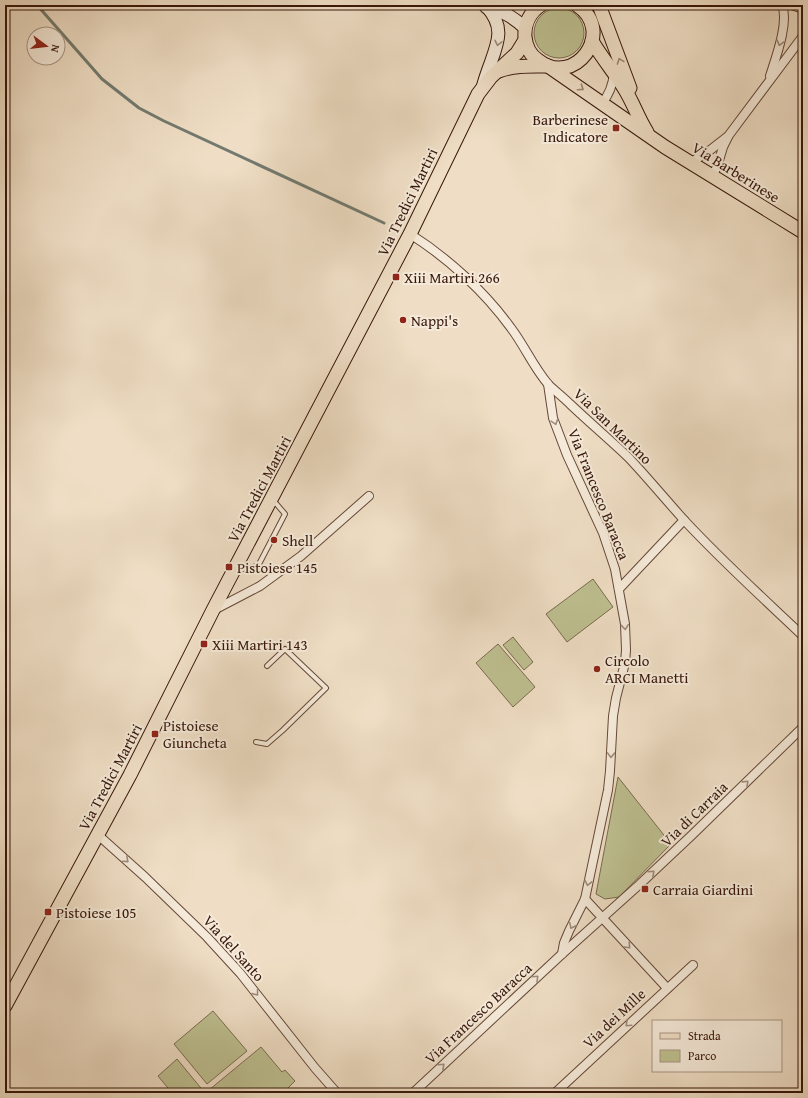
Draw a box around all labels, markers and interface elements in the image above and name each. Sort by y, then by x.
north arrow [26,26,66,66]
one-way arrow [494,39,502,46]
one-way arrow [776,40,784,46]
text: N [47,43,64,55]
one-way arrow [616,57,625,64]
one-way arrow [577,83,584,91]
place label: Barberinese Indicatore [533,109,608,147]
marker: Barberinese Indicatore [611,123,621,133]
street label: Via Barberinese [688,137,784,207]
street label: Via Tredici Martiri [372,145,442,259]
place label: Xiii Martiri 266 [404,267,500,288]
marker: Xiii Martiri 266 [391,272,401,282]
place label: Nappi's [411,310,458,331]
marker: Nappi's [398,315,408,325]
street label: Via San Martino [569,383,657,469]
one-way arrow [550,418,559,425]
street label: Via Francesco Baracca [563,425,635,563]
street label: Via Tredici Martiri [222,432,296,546]
place label: Shell [282,530,313,551]
marker: Shell [269,535,279,545]
place label: Pistoiese 145 [237,557,317,578]
marker: Pistoiese 145 [224,562,234,572]
one-way arrow [620,624,629,630]
place label: Xiii Martiri 143 [212,634,308,655]
marker: Xiii Martiri 143 [199,639,209,649]
place label: Circolo ARCI Manetti [605,650,688,688]
marker: Circolo ARCI Manetti [592,664,602,674]
place label: Pistoiese Giuncheta [163,715,227,753]
street label: Via Tredici Martiri [73,720,147,834]
marker: Pistoiese Giuncheta [150,729,160,739]
one-way arrow [606,752,615,758]
street label: Via di Carraia [656,777,732,851]
one-way arrow [741,780,749,788]
one-way arrow [121,856,129,863]
one-way arrow [647,870,655,878]
place label: Carraia Giardini [653,879,753,900]
one-way arrow [585,880,593,886]
marker: Carraia Giardini [640,884,650,894]
place label: Pistoiese 105 [56,902,136,923]
marker: Pistoiese 105 [43,907,53,917]
street label: Via del Santo [199,910,270,986]
one-way arrow [569,921,577,929]
one-way arrow [624,941,631,949]
street label: Via Francesco Baracca [420,958,536,1068]
one-way arrow [532,975,539,982]
street label: Via dei Mille [578,983,650,1053]
one-way arrow [251,988,258,995]
one-way arrow [625,1020,633,1027]
legend [652,1020,782,1072]
text: Strada [688,1027,721,1044]
text: Parco [688,1047,716,1064]
one-way arrow [437,1064,444,1071]

